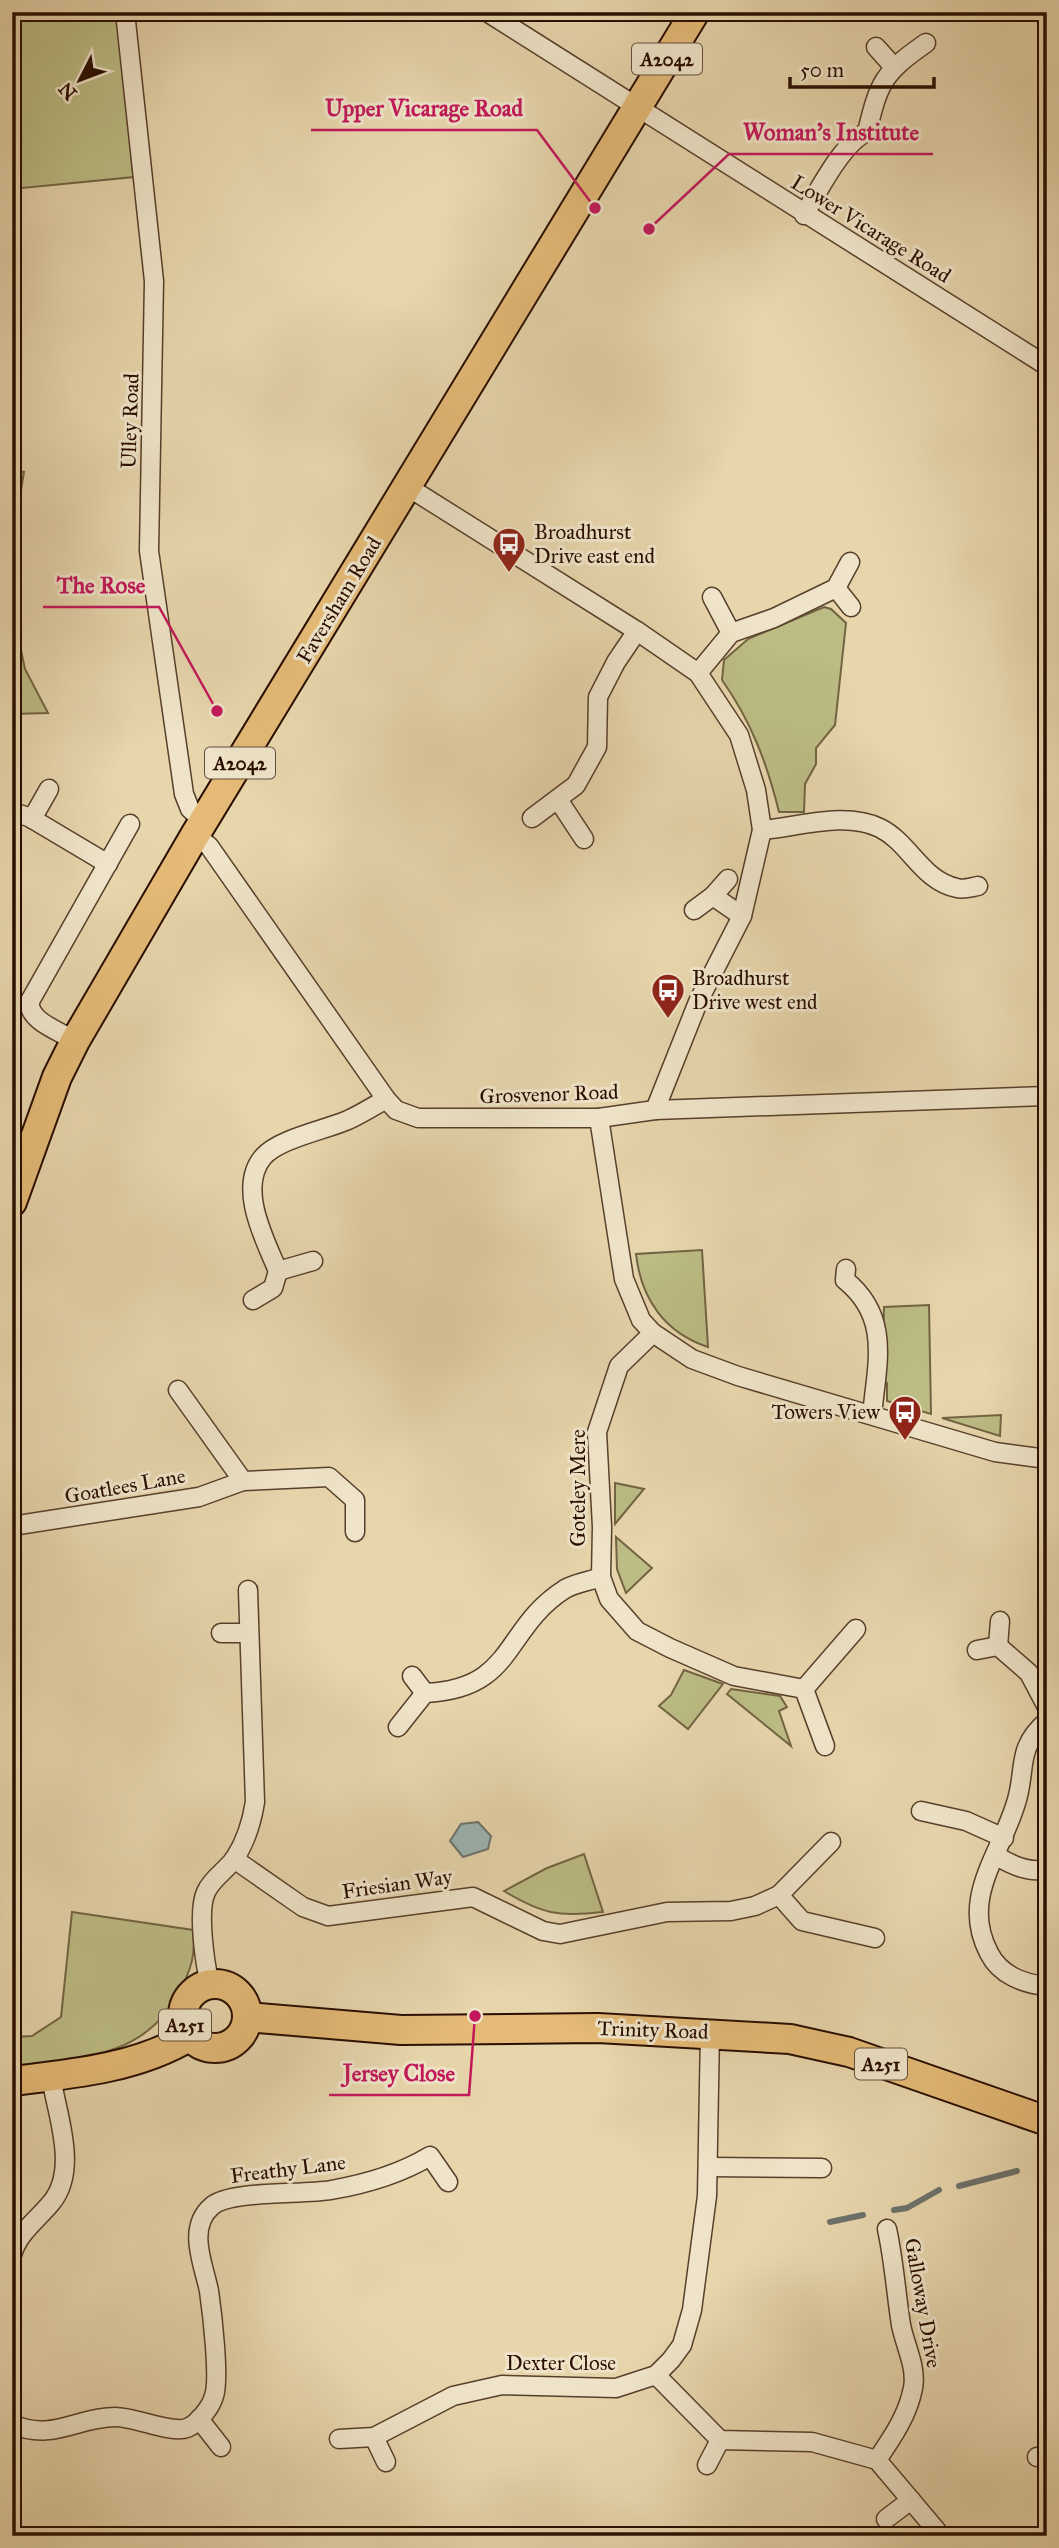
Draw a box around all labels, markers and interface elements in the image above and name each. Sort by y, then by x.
road number: A2042 [632,44,702,74]
north arrow [46,46,116,116]
scale bar [790,46,933,90]
text: 50 m [800,57,845,83]
text: N [54,77,82,105]
callout: Upper Vicarage Road [311,86,537,130]
text: Upper Vicarage Road [325,94,524,123]
callout: Woman's Institute [729,110,933,154]
text: Woman's Institute [743,118,919,146]
street label: Lower Vicarage Road [786,169,956,289]
street label: Ulley Road [115,372,145,469]
place label: Broadhurst Drive east end [534,519,655,569]
bus stop icon: Broadhurst Drive east end [490,525,528,574]
street label: Faversham Road [291,531,387,668]
callout: The Rose [43,563,159,607]
text: The Rose [56,571,146,599]
road number: A2042 [205,748,275,778]
place label: Broadhurst Drive west end [692,965,818,1015]
bus stop icon: Broadhurst Drive west end [649,971,687,1020]
street label: Grosvenor Road [479,1079,620,1109]
bus stop icon: Towers View [886,1393,924,1442]
place label: Towers View [772,1399,880,1425]
street label: Goteley Mere [565,1429,591,1547]
street label: Goatlees Lane [63,1463,188,1509]
street label: Friesian Way [340,1863,455,1905]
road number: A251 [159,2010,211,2040]
street label: Trinity Road [597,2015,709,2045]
road number: A251 [855,2048,907,2080]
callout: Jersey Close [329,2051,469,2095]
text: Jersey Close [340,2059,456,2088]
street label: Freathy Lane [229,2149,347,2189]
street label: Galloway Drive [899,2236,947,2370]
street label: Dexter Close [506,2350,616,2376]

